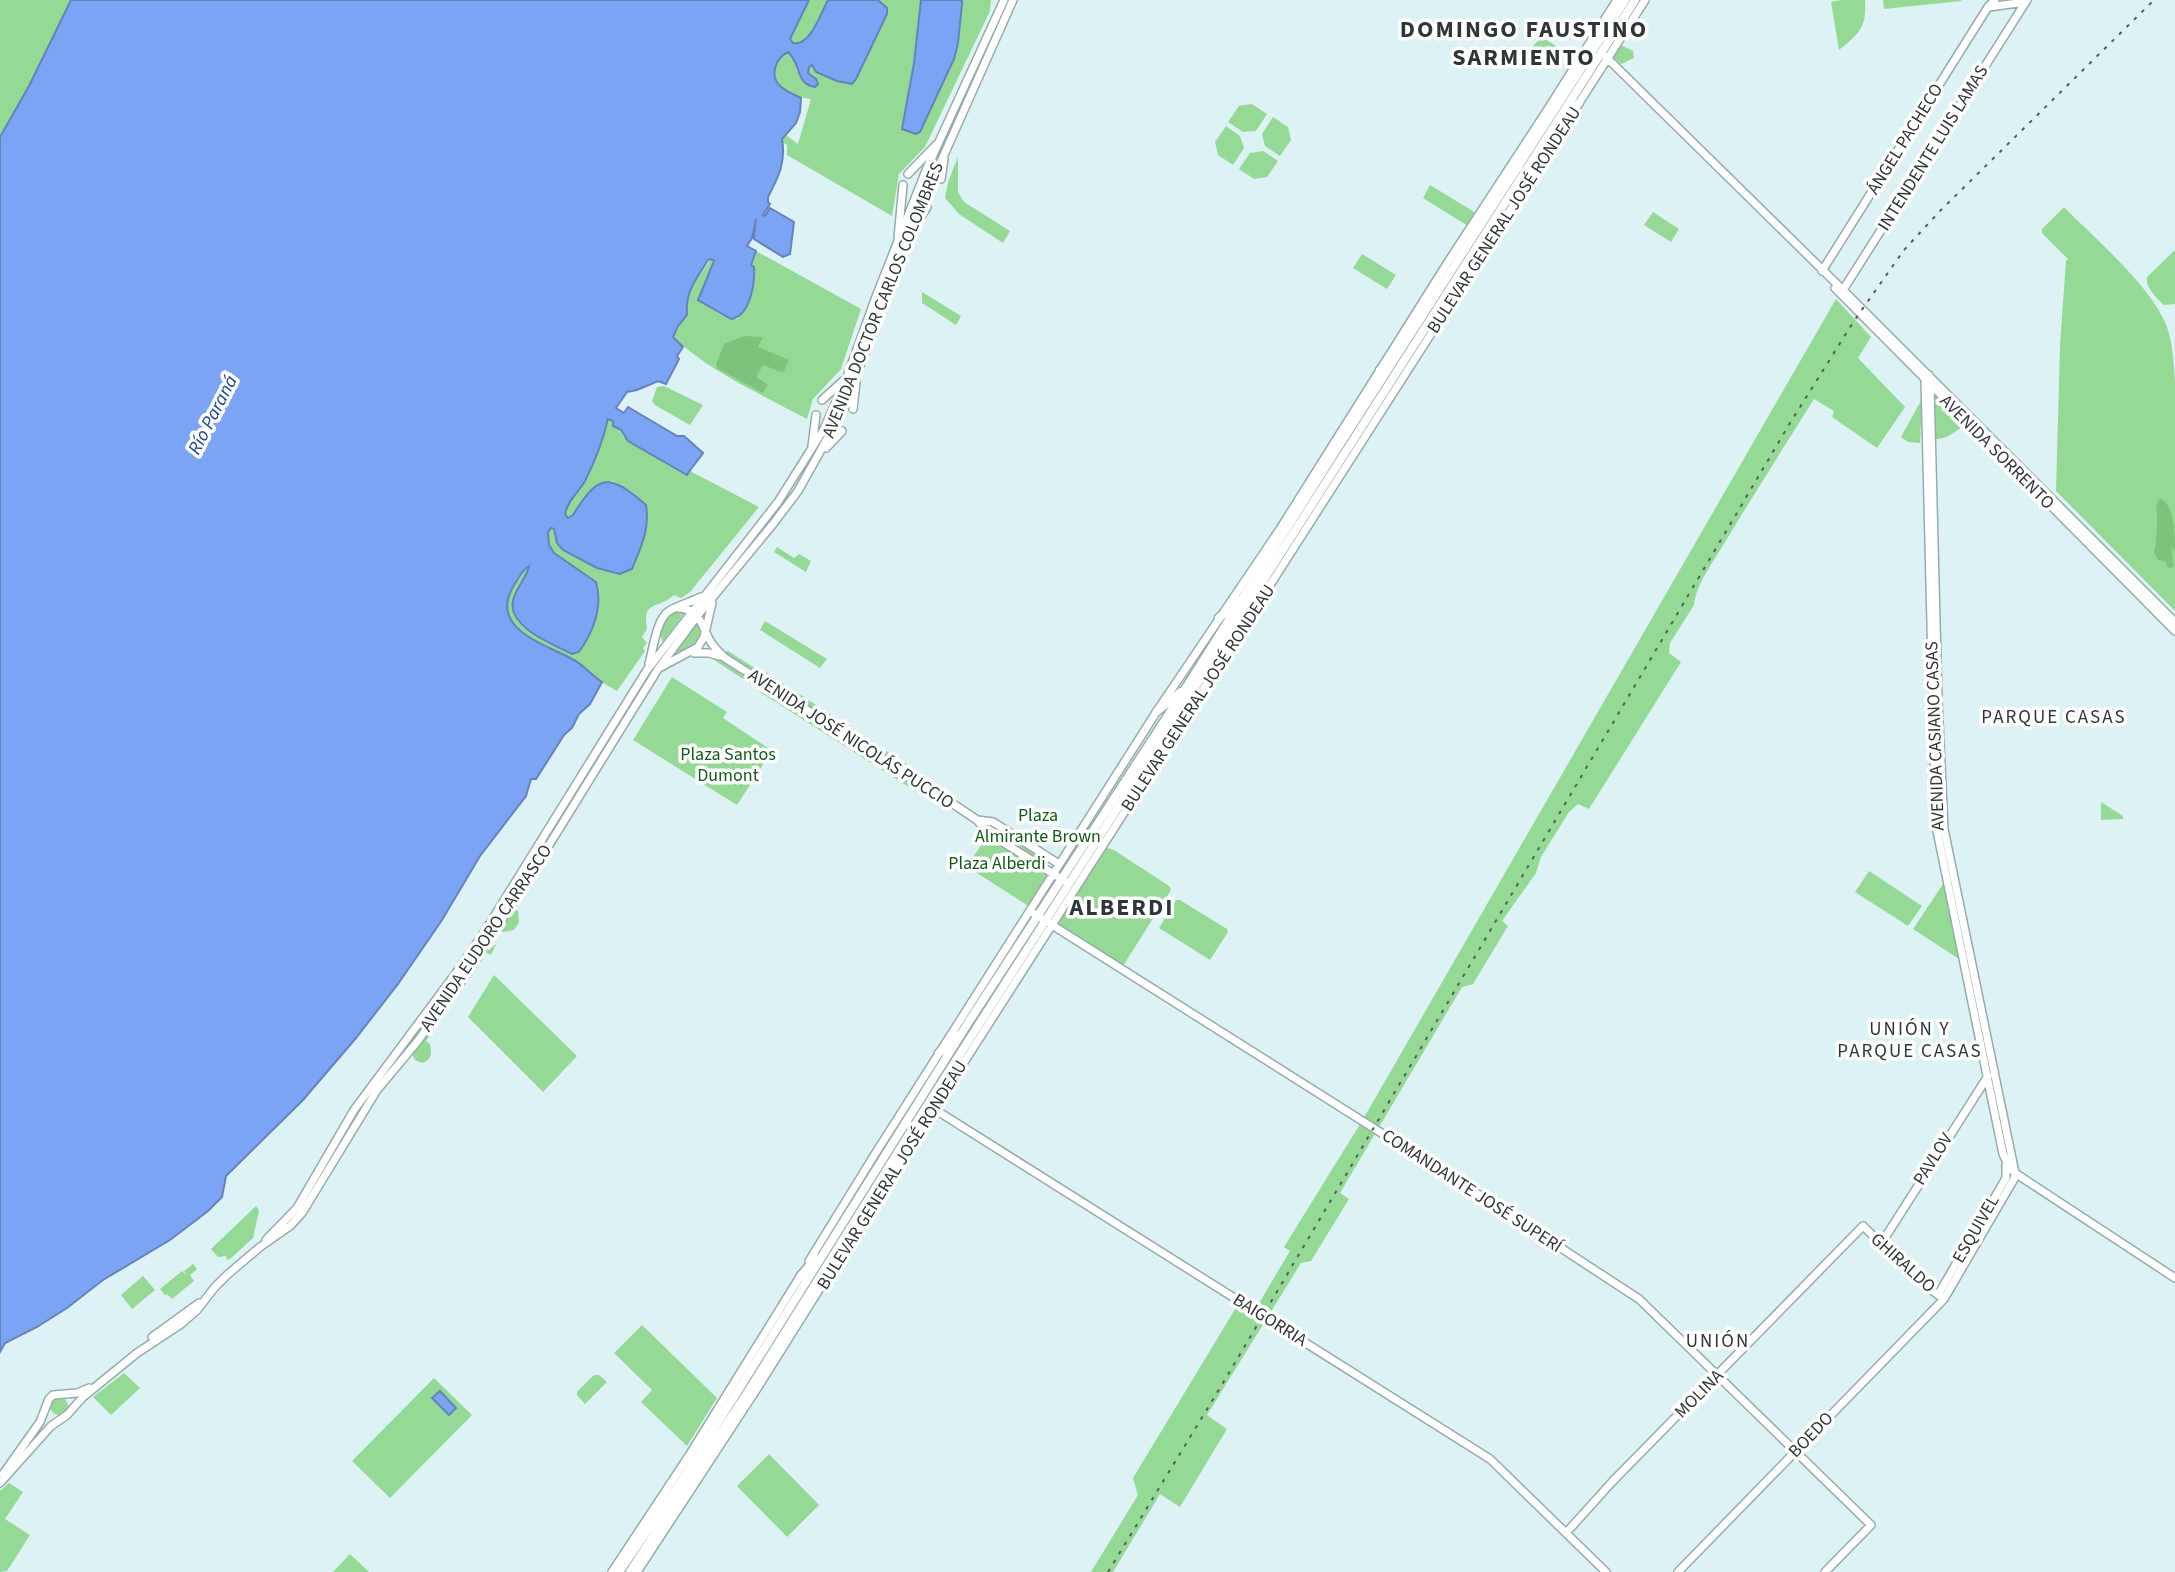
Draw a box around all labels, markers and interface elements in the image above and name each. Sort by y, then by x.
district label: DOMINGO FAUSTINO SARMIENTO [1400,12,1648,75]
street label: INTENDENTE LUIS LAMAS [1872,60,1994,236]
street label: ÁNGEL PACHECO [1861,79,1949,199]
street label: BULEVAR GENERAL JOSÉ RONDEAU [1421,102,1587,338]
street label: AVENIDA DOCTOR CARLOS COLOMBRES [816,158,950,442]
water label: Río Paraná [182,371,244,459]
street label: AVENIDA SORRENTO [1934,389,2060,515]
street label: BULEVAR GENERAL JOSÉ RONDEAU [1115,580,1281,816]
street label: AVENIDA CASIANO CASAS [1919,641,1951,831]
street label: AVENIDA JOSÉ NICOLÁS PUCCIO [743,663,959,815]
district label: PARQUE CASAS [1981,704,2127,731]
park label: Plaza Santos Dumont [680,742,776,788]
park label: Plaza Almirante Brown [975,803,1101,849]
street label: AVENIDA EUDORO CARRASCO [414,840,558,1036]
park label: Plaza Alberdi [948,851,1046,876]
district label: ALBERDI [1068,890,1175,925]
district label: UNIÓN Y PARQUE CASAS [1837,1016,1983,1065]
street label: BULEVAR GENERAL JOSÉ RONDEAU [811,1056,973,1294]
street label: COMANDANTE JOSÉ SUPERÍ [1377,1123,1568,1259]
street label: PAVLOV [1907,1127,1959,1190]
street label: ESQUIVEL [1946,1190,2006,1268]
street label: GHIRALDO [1865,1227,1941,1299]
street label: BAIGORRIA [1228,1287,1312,1353]
district label: UNIÓN [1686,1328,1750,1355]
street label: MOLINA [1669,1364,1729,1424]
street label: BOEDO [1783,1406,1839,1463]

